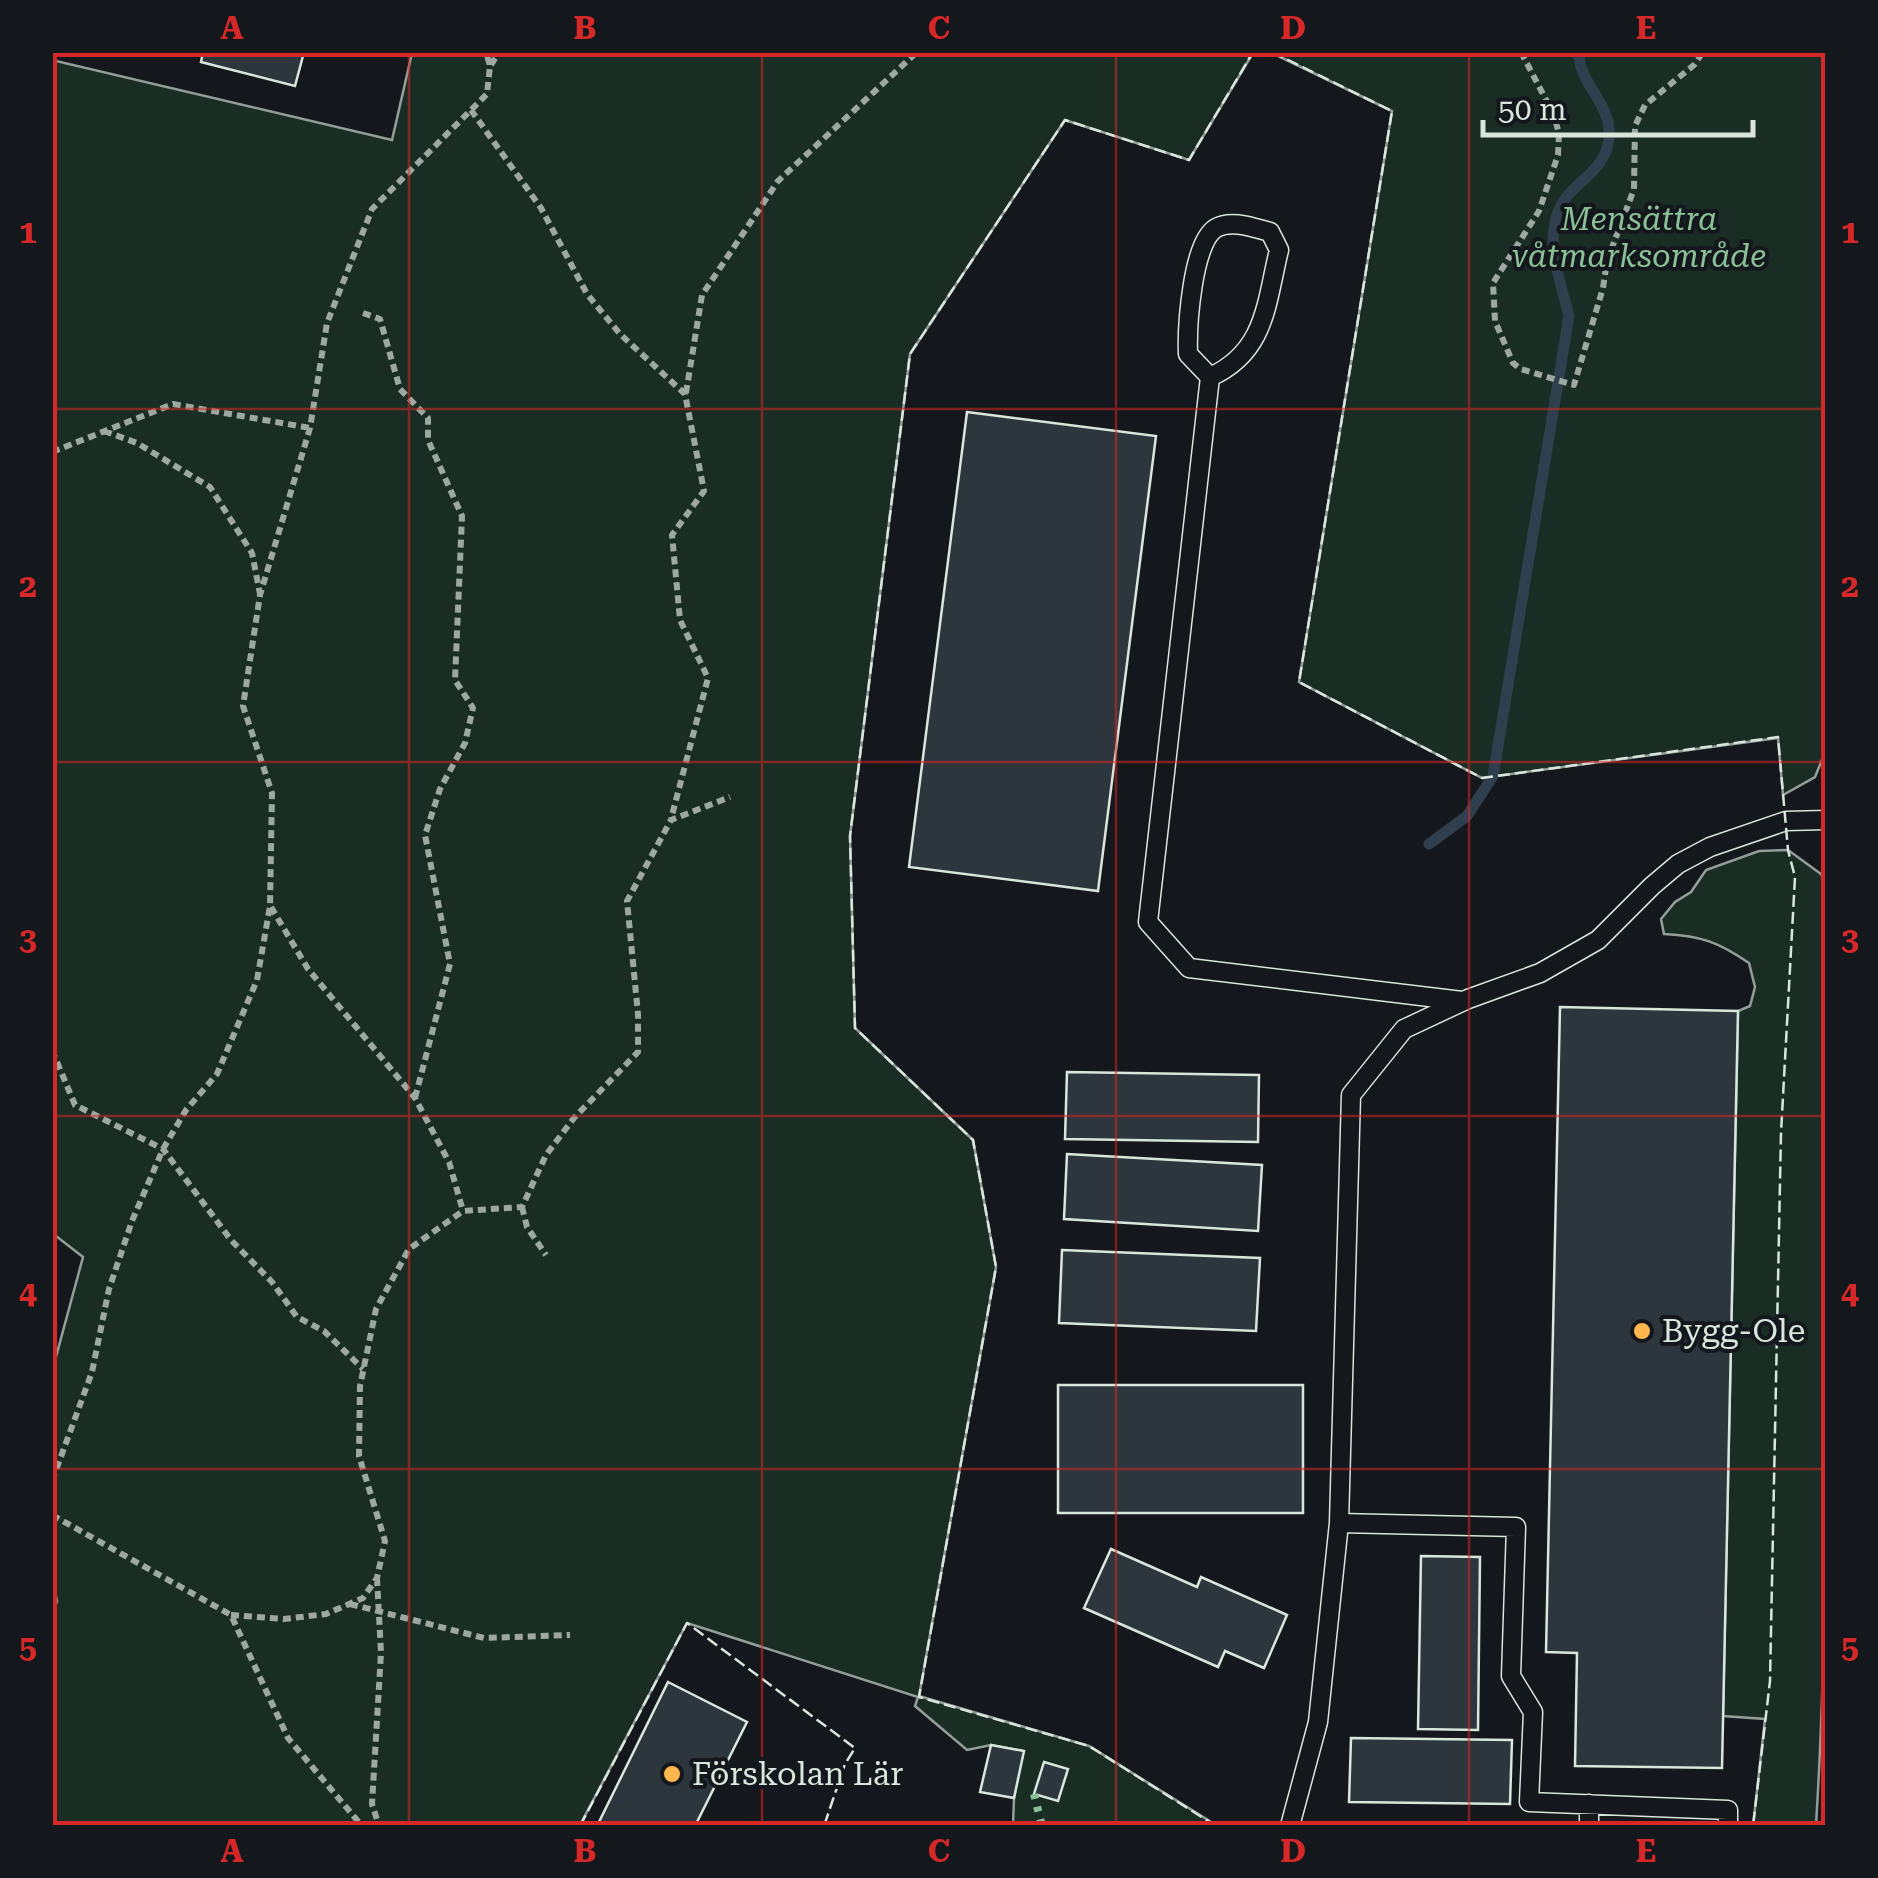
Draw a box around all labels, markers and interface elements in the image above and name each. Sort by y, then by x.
text: A [220,9,244,47]
text: B [573,9,597,47]
text: C [928,9,950,47]
text: D [1280,9,1306,47]
text: E [1636,9,1656,47]
scale bar [1483,75,1753,137]
text: 50 m [1498,92,1567,127]
park label: Mensättra våtmarksområde [1512,200,1766,275]
text: 1 [19,213,37,251]
text: 1 [1841,213,1859,251]
text: 2 [19,567,37,605]
text: 2 [1841,567,1859,605]
text: 3 [19,920,37,958]
text: 3 [1841,920,1859,958]
text: 4 [19,1274,37,1312]
text: 4 [1841,1274,1859,1312]
place label: Bygg-Ole [1662,1312,1805,1350]
marker: Bygg-Ole [1631,1320,1653,1342]
text: 5 [19,1628,37,1666]
text: 5 [1841,1628,1859,1666]
place label: Förskolan Lär [692,1755,903,1793]
marker: Förskolan Lär [661,1763,683,1785]
text: A [220,1832,244,1870]
text: B [573,1832,597,1870]
text: C [928,1832,950,1870]
text: D [1280,1832,1306,1870]
text: E [1636,1832,1656,1870]

